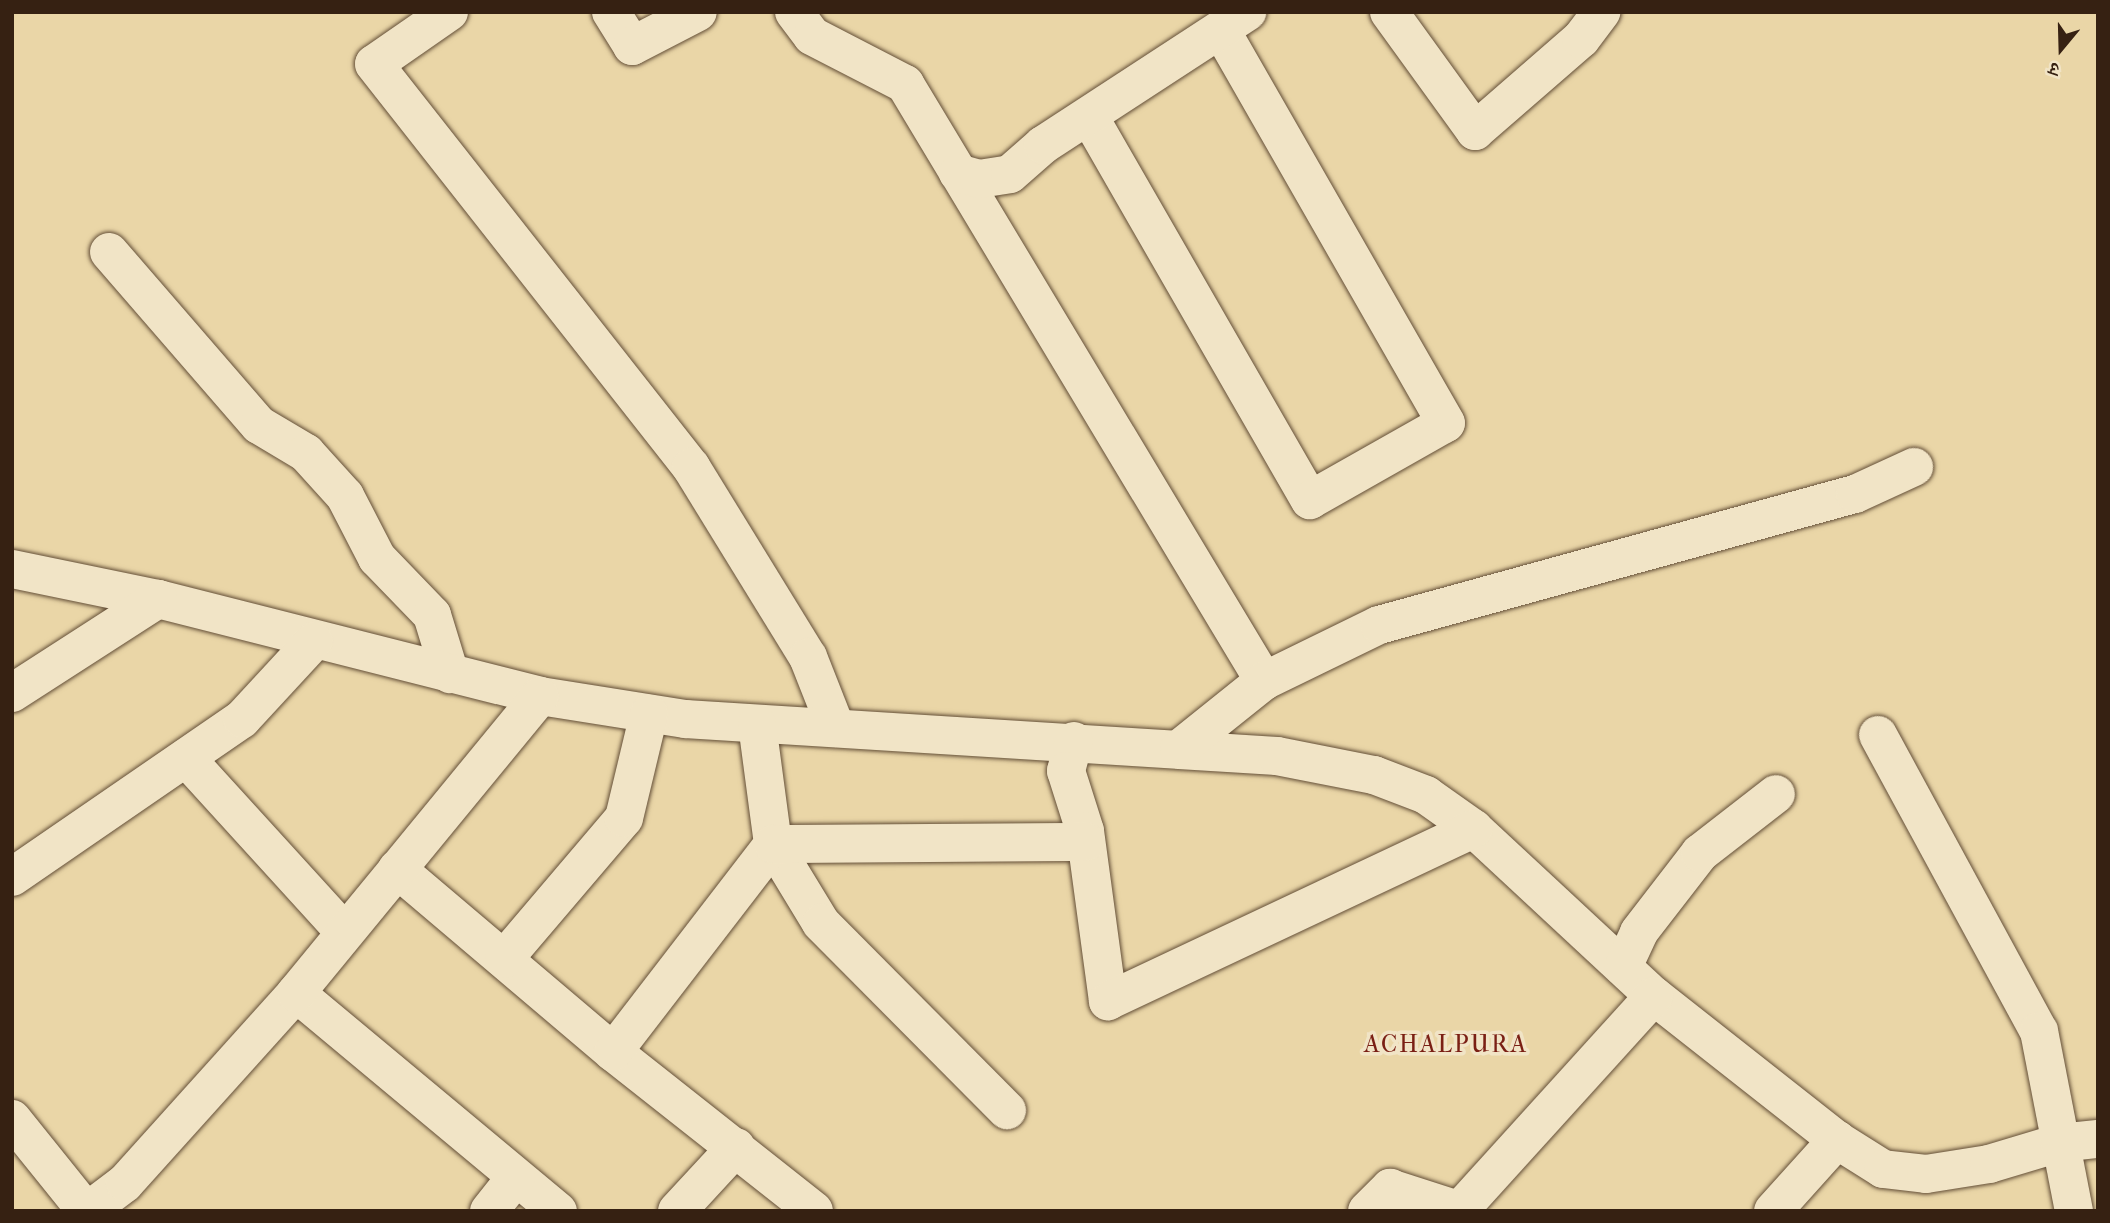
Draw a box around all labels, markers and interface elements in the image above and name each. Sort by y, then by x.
north arrow [2026,14,2096,84]
text: उ [2046,57,2062,81]
district label: ACHALPURA [1365,1031,1527,1059]

